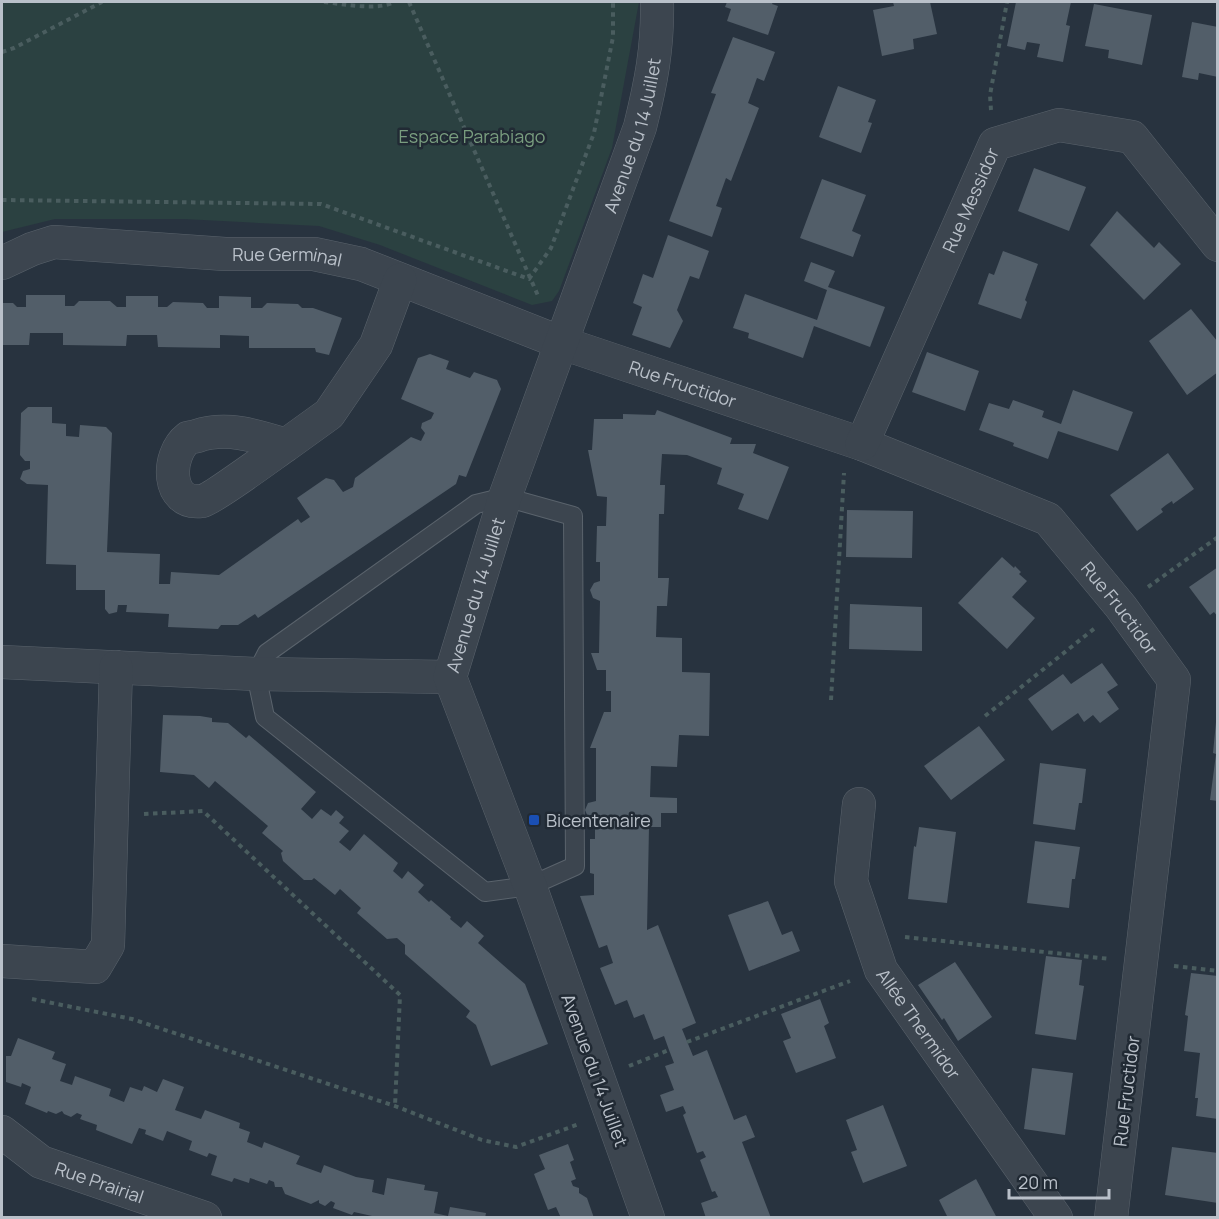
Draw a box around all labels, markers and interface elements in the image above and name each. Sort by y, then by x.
street label: Avenue du 14 Juillet [598,57,666,216]
park label: Espace Parabiago [399,124,545,148]
street label: Rue Messidor [936,143,1004,256]
street label: Rue Germinal [232,242,344,272]
street label: Rue Fructidor [626,354,740,413]
street label: Avenue du 14 Juillet [440,514,510,675]
street label: Rue Fructidor [1076,556,1164,660]
place label: Bicentenaire [546,808,651,832]
marker: Bicentenaire [527,813,541,827]
street label: Allée Thermidor [872,964,967,1084]
street label: Avenue du 14 Juillet [556,990,634,1150]
street label: Rue Fructidor [1107,1034,1145,1148]
street label: Rue Prairial [52,1156,147,1208]
scale bar [1009,1162,1110,1200]
text: 20 m [1018,1170,1058,1194]

